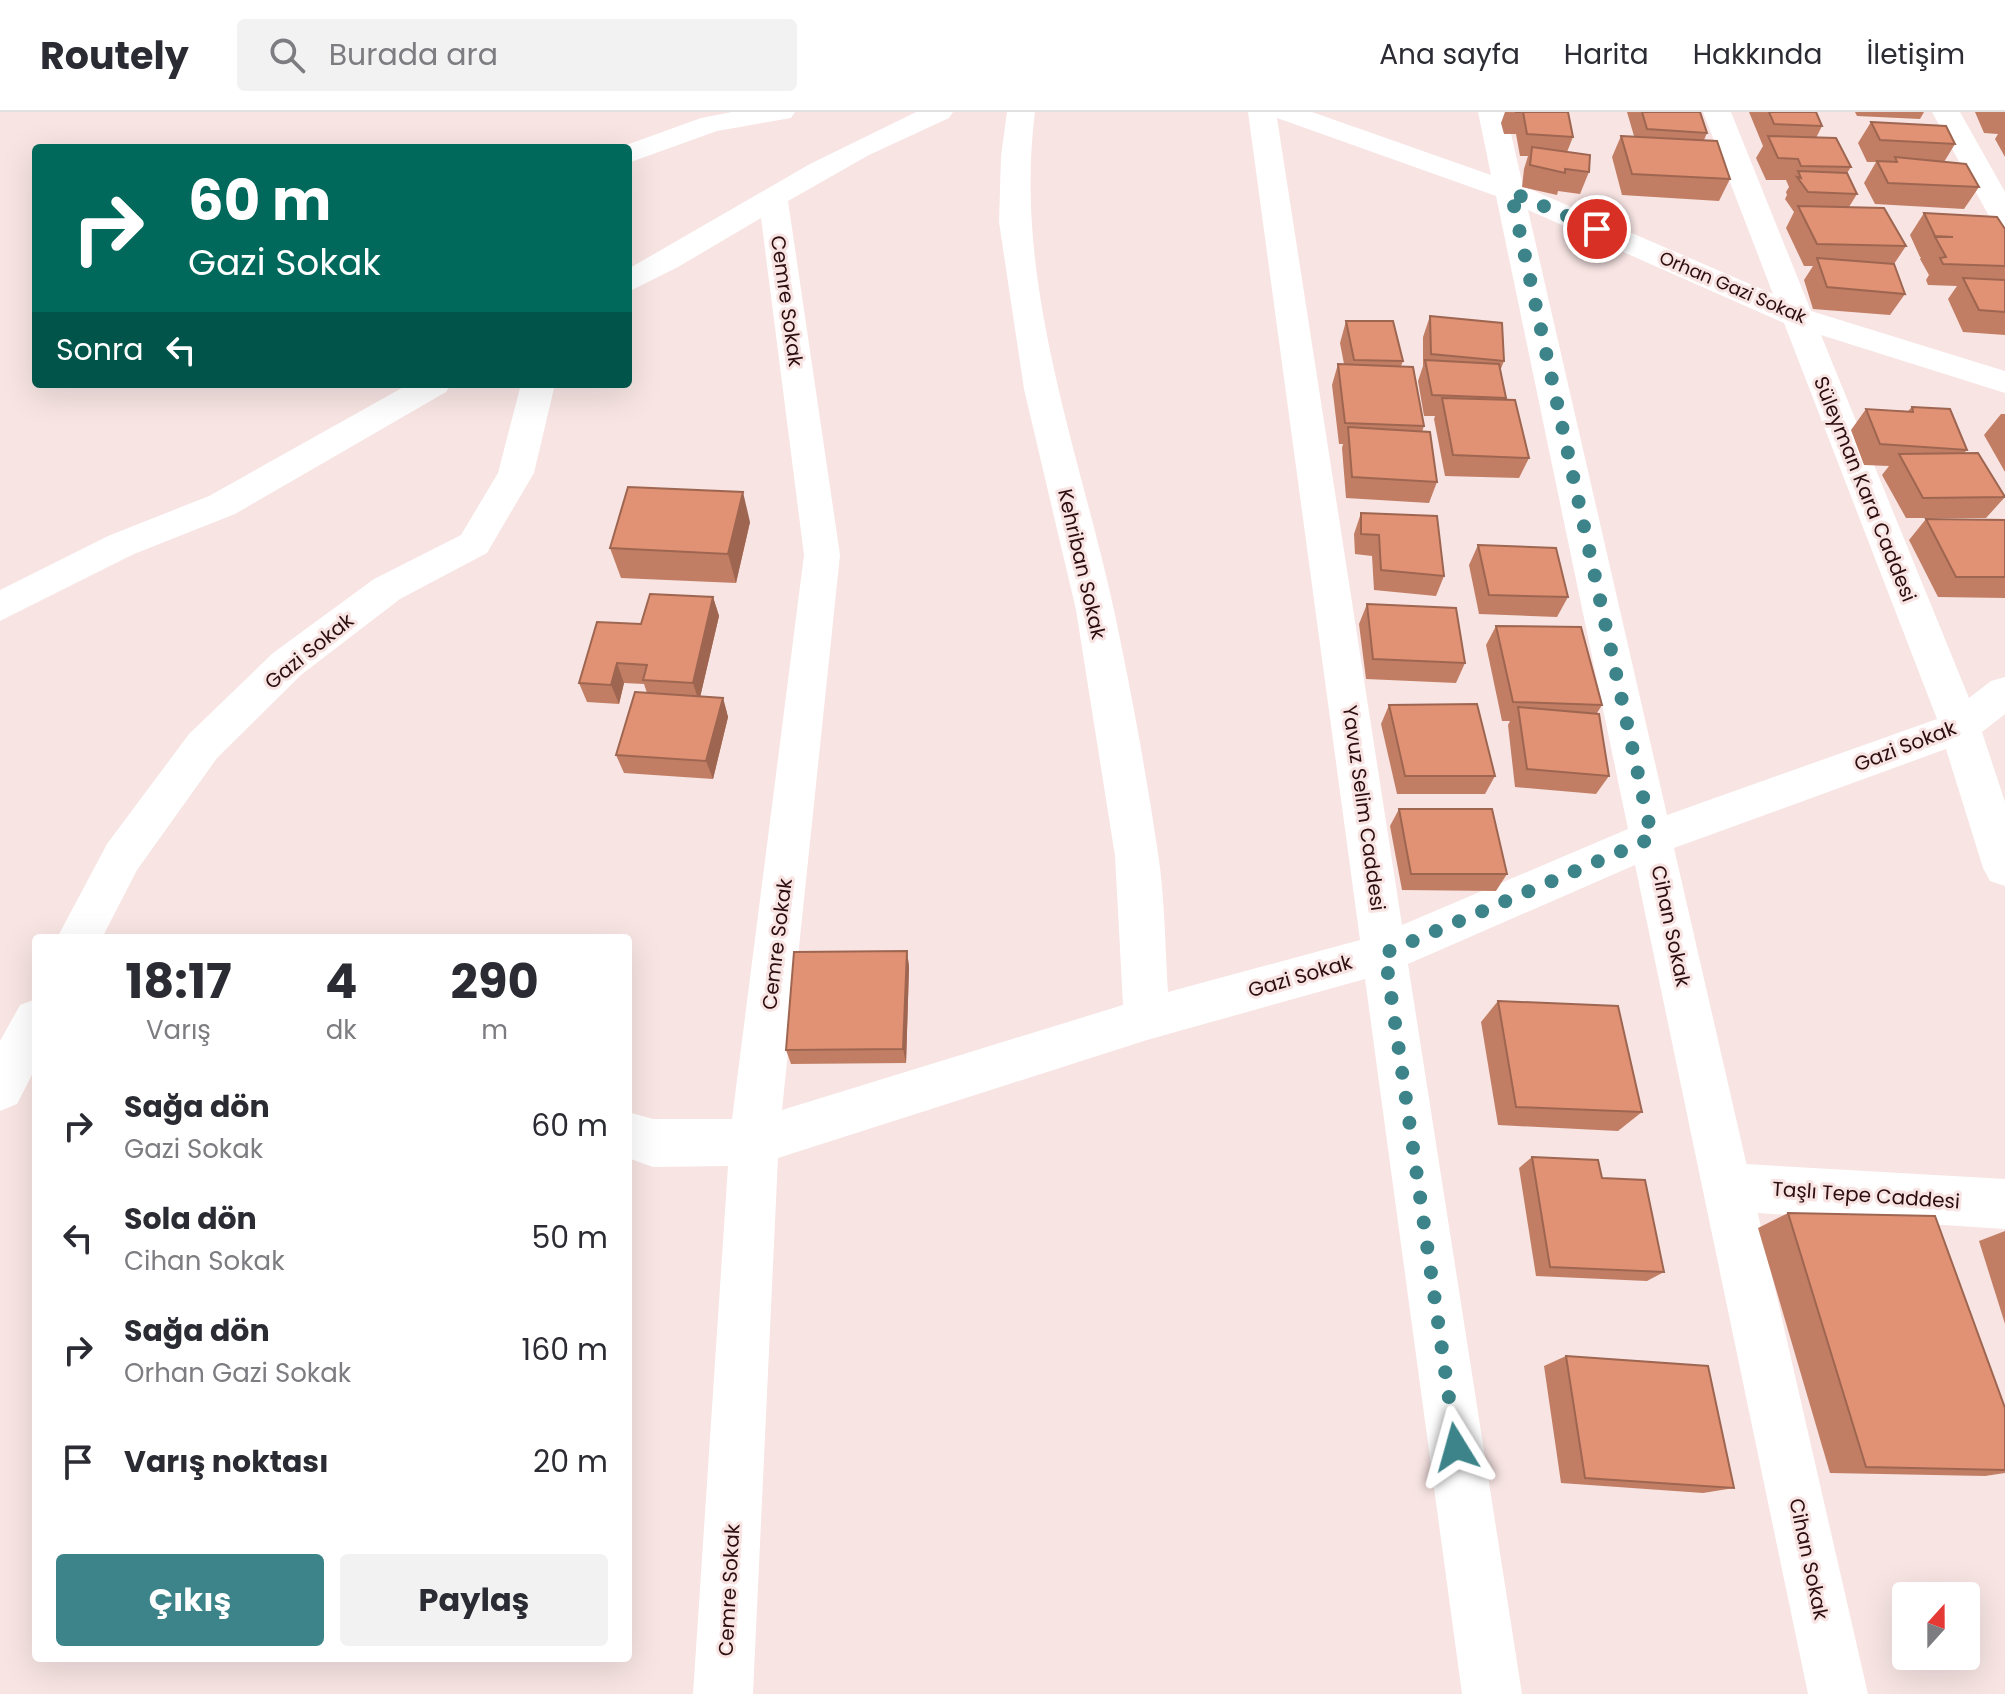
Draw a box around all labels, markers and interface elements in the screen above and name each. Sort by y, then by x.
search box [237,19,797,91]
text: Routely [40,29,189,82]
icon: search [265,33,309,77]
text: Burada ara [329,33,498,76]
text: Ana sayfa [1379,35,1520,74]
text: Harita [1564,35,1649,74]
text: Hakkında [1693,35,1822,74]
text: İletişim [1866,35,1965,74]
text: 60 m [188,161,331,240]
icon: right [56,176,160,280]
pin [1563,195,1631,263]
icon: arrive [1575,207,1619,251]
street label: Cemre Sokak [764,234,810,369]
text: Gazi Sokak [188,237,381,288]
street label: Orhan Gazi Sokak [1656,245,1811,330]
text: Sonra [56,328,143,371]
icon: left [159,328,203,372]
street label: Süleyman Kara Caddesi [1807,372,1923,606]
street label: Kehriban Sokak [1051,486,1113,643]
street label: Gazi Sokak [259,606,360,696]
street label: Yavuz Selim Caddesi [1336,703,1392,913]
street label: Gazi Sokak [1850,713,1961,778]
street label: Cihan Sokak [1644,863,1698,990]
street label: Cemre Sokak [755,876,799,1011]
text: 18:17 [125,948,232,1015]
text: 4 [325,948,357,1015]
text: 290 [451,948,539,1015]
street label: Gazi Sokak [1245,948,1356,1004]
text: Varış [146,1012,211,1048]
text: dk [326,1012,357,1048]
text: m [481,1012,508,1048]
text: Sağa dön [124,1085,270,1128]
icon: right [56,1104,100,1148]
text: 60 m [531,1104,608,1147]
text: Gazi Sokak [124,1131,263,1167]
street label: Taşlı Tepe Caddesi [1771,1174,1961,1216]
text: Sola dön [124,1197,257,1240]
icon: left [56,1216,100,1260]
text: 50 m [531,1216,608,1259]
text: Cihan Sokak [124,1243,285,1279]
text: Sağa dön [124,1309,270,1352]
icon: right [56,1328,100,1372]
text: 160 m [522,1328,608,1371]
text: Orhan Gazi Sokak [124,1355,351,1391]
position arrow [1414,1405,1498,1489]
icon: arrive [56,1440,100,1484]
text: Varış noktası [124,1440,329,1483]
text: 20 m [533,1440,608,1483]
street label: Cihan Sokak [1782,1496,1836,1623]
street label: Cemre Sokak [712,1523,746,1657]
button: Çıkış [56,1554,324,1646]
button: Paylaş [340,1554,608,1646]
north arrow [1892,1582,1980,1670]
map controls [1892,1582,1980,1670]

